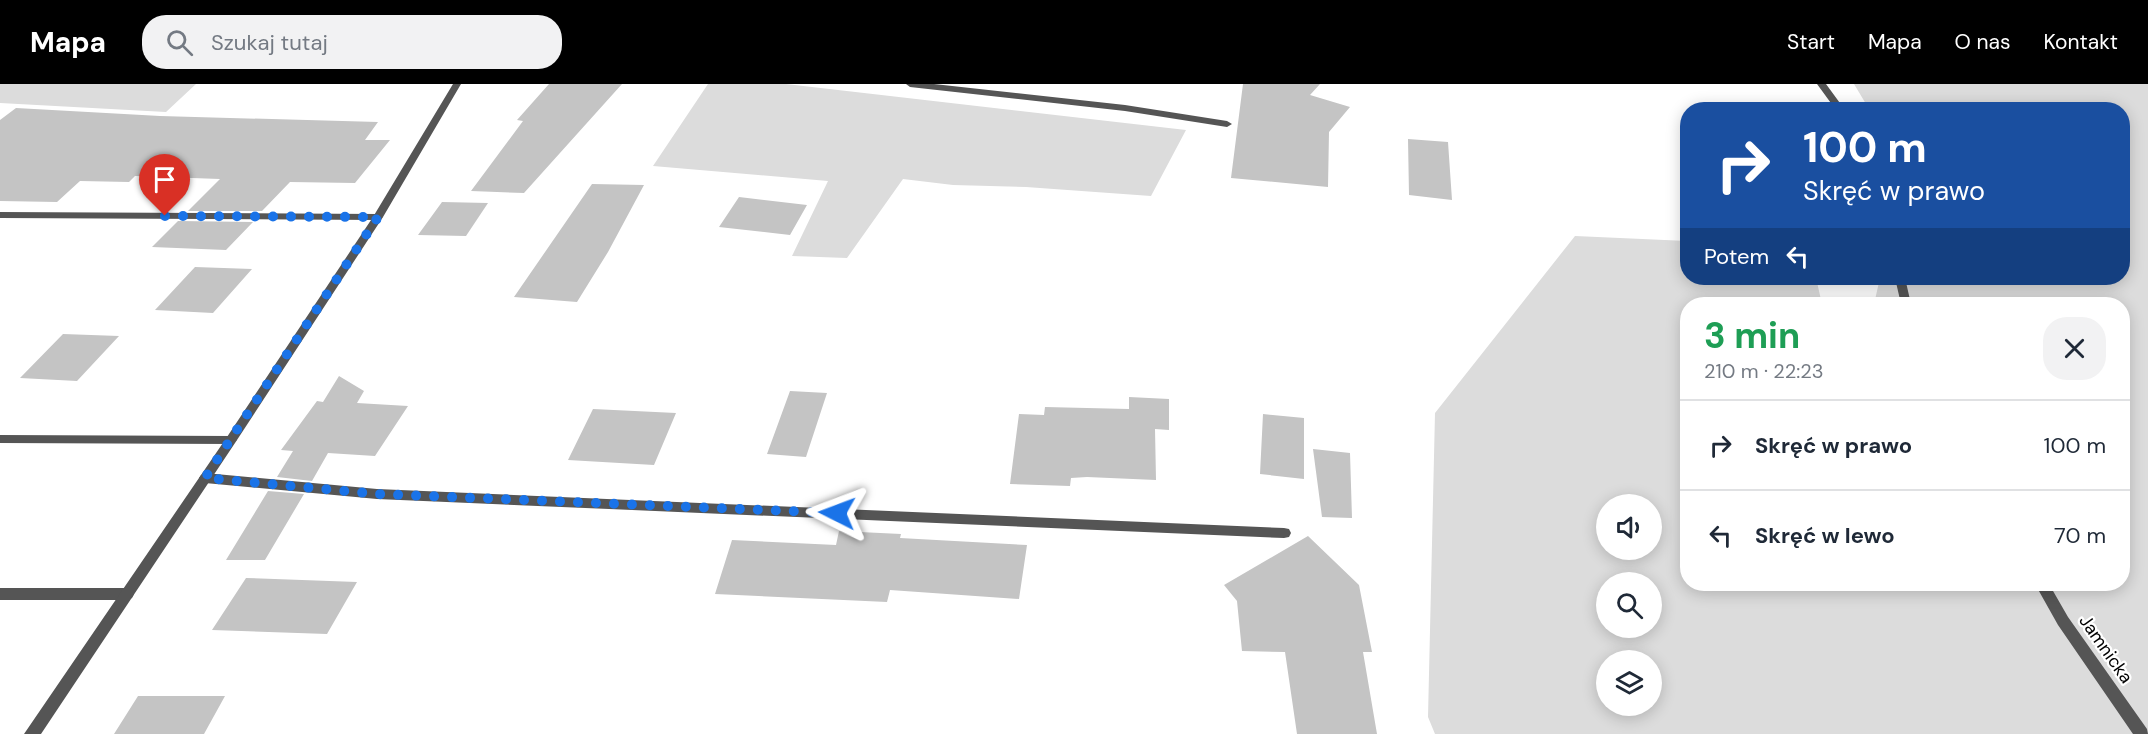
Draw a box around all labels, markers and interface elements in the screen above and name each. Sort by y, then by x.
search box [142,15,562,69]
text: Mapa [30,24,106,61]
icon: search [163,26,196,59]
text: Szukaj tutaj [211,28,328,57]
text: Start [1787,28,1835,56]
text: Mapa [1868,28,1922,56]
text: O nas [1955,28,2010,56]
text: Kontakt [2043,28,2118,56]
text: 100 m [1803,120,1927,175]
icon: right [1704,126,1782,204]
pin [139,154,190,216]
icon: arrive [148,163,181,196]
text: Skręć w prawo [1803,173,1985,208]
icon: left [1781,240,1814,273]
text: Potem [1704,242,1769,271]
text: 3 min [1704,312,1800,359]
button: close [2043,317,2106,380]
text: 210 m · 22:23 [1704,358,1824,384]
icon: right [1704,429,1737,462]
text: Skręć w prawo [1755,431,1912,460]
text: 100 m [2044,431,2106,460]
position arrow [805,481,869,545]
map controls [1596,494,1662,716]
button: sound [1596,494,1662,560]
icon: left [1704,519,1737,552]
text: Skręć w lewo [1755,521,1895,550]
text: 70 m [2054,521,2106,550]
button: search [1596,572,1662,638]
street label: Jamnicka [2074,610,2138,688]
button: layers [1596,650,1662,716]

